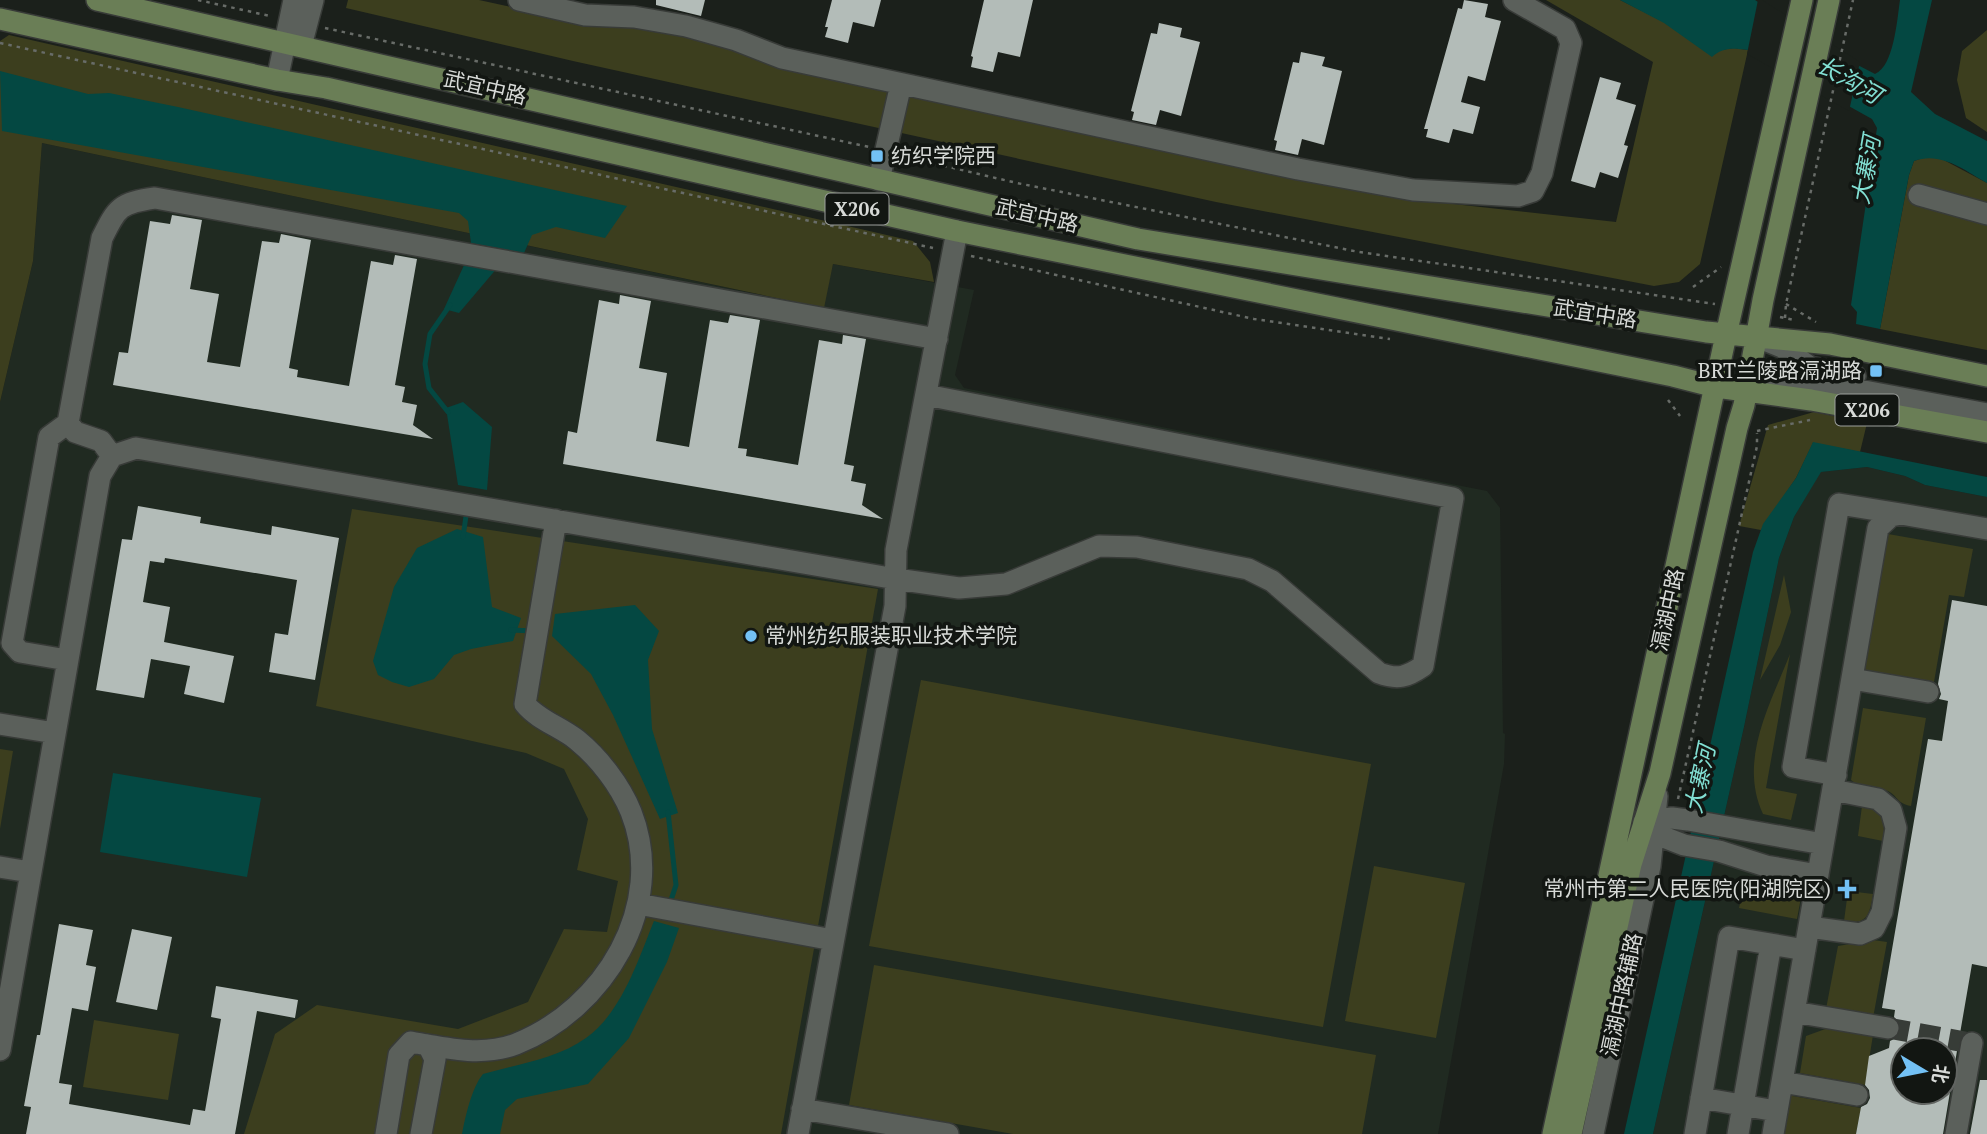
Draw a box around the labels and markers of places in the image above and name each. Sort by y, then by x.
place label: 纺织学院西 [891,141,996,169]
marker: 纺织学院西 [869,148,885,164]
place label: BRT兰陵路滆湖路 [1698,356,1862,384]
marker: BRT兰陵路滆湖路 [1868,363,1884,379]
place label: 常州纺织服装职业技术学院 [765,621,1017,649]
marker: 常州纺织服装职业技术学院 [743,628,759,644]
place label: 常州市第二人民医院(阳湖院区) [1544,874,1831,902]
marker: 常州市第二人民医院(阳湖院区) [1837,879,1857,899]

